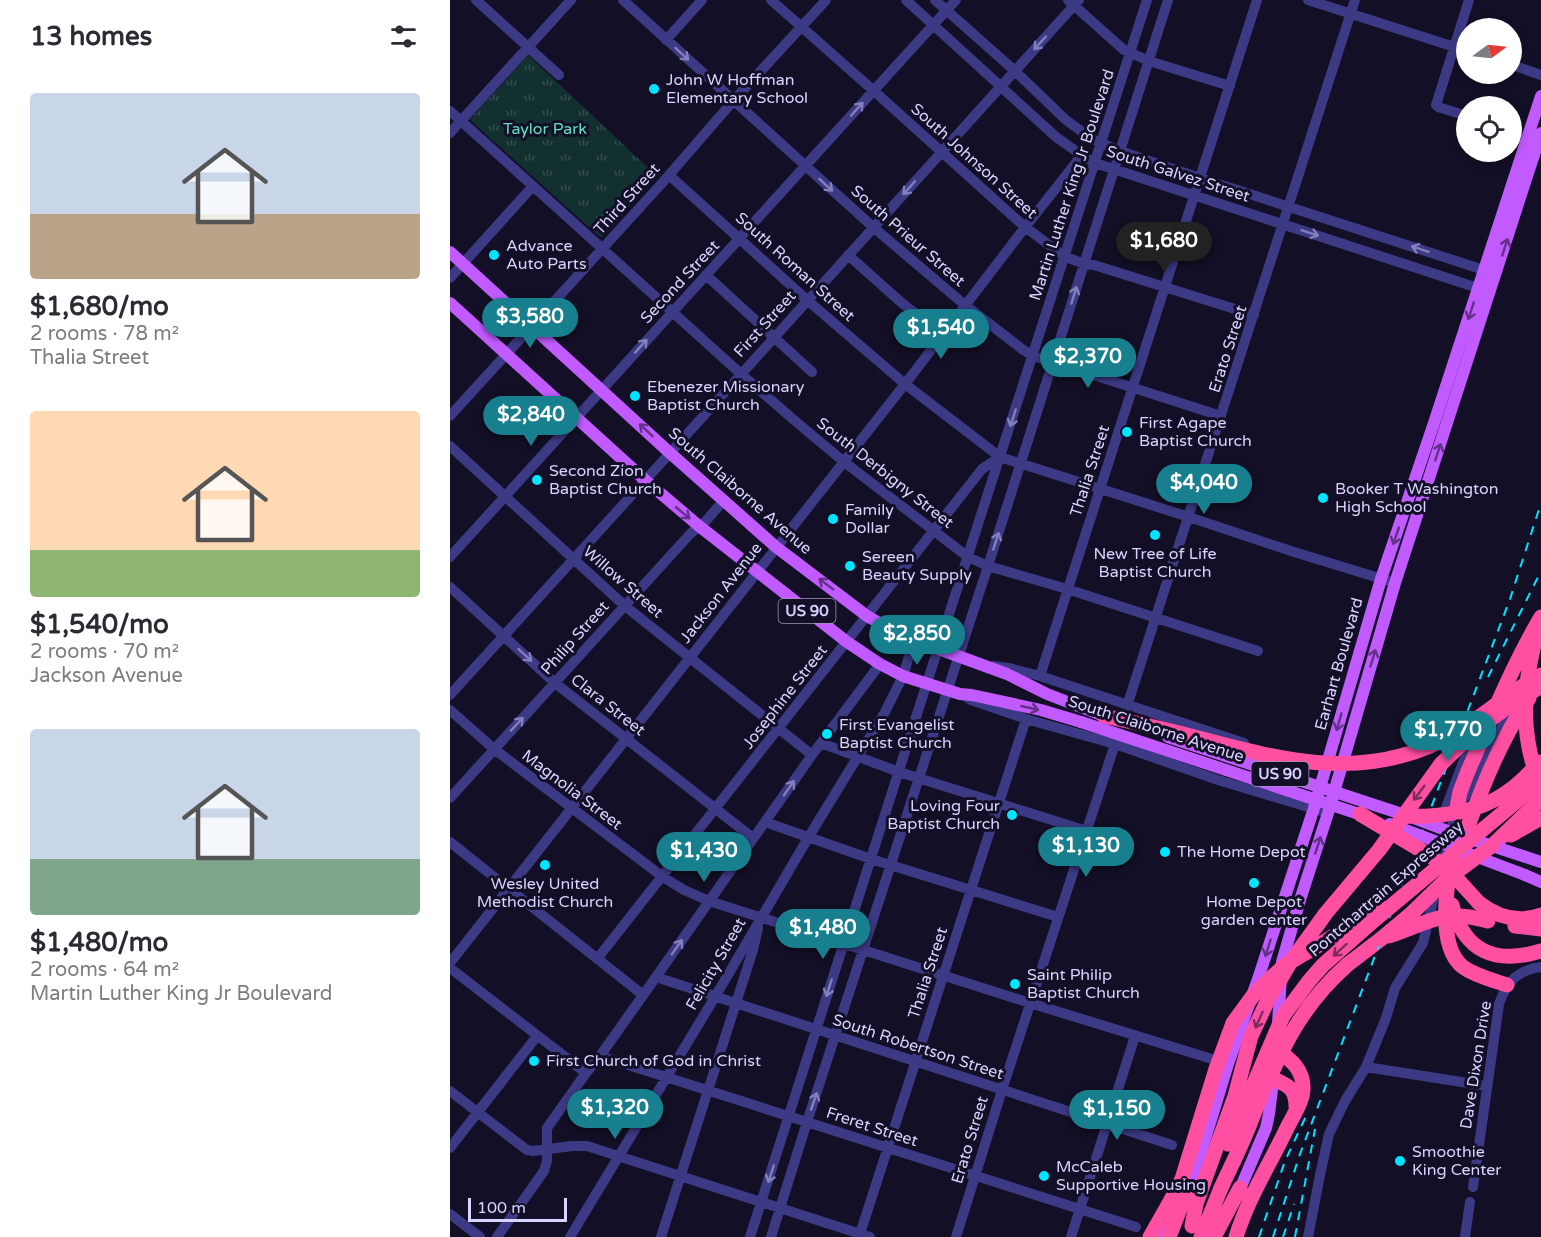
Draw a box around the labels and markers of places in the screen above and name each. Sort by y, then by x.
place label: John W Hoffman Elementary School [666,70,808,108]
marker: John W Hoffman Elementary School [647,82,661,96]
pin: $1,680 [1115,222,1213,273]
place label: Advance Auto Parts [506,236,587,274]
marker: Advance Auto Parts [487,248,501,262]
pin: $3,580 [481,298,579,349]
pin: $1,540 [892,309,990,360]
pin: $2,370 [1039,338,1137,389]
place label: Ebenezer Missionary Baptist Church [647,377,805,415]
marker: Ebenezer Missionary Baptist Church [628,389,642,403]
pin: $2,840 [482,396,580,447]
place label: First Agape Baptist Church [1139,413,1252,451]
marker: First Agape Baptist Church [1120,425,1134,439]
place label: Second Zion Baptist Church [549,461,662,499]
pin: $4,040 [1155,464,1253,515]
marker: Second Zion Baptist Church [530,473,544,487]
place label: Booker T Washington High School [1335,479,1499,517]
marker: Booker T Washington High School [1316,491,1330,505]
place label: Family Dollar [845,500,894,538]
marker: Family Dollar [826,512,840,526]
marker: New Tree of Life Baptist Church [1148,528,1162,542]
place label: New Tree of Life Baptist Church [1093,544,1217,582]
place label: Sereen Beauty Supply [862,547,972,585]
marker: Sereen Beauty Supply [843,559,857,573]
pin: $2,850 [868,615,966,666]
pin: $1,770 [1399,711,1497,762]
place label: First Evangelist Baptist Church [839,715,954,753]
marker: First Evangelist Baptist Church [820,727,834,741]
place label: Loving Four Baptist Church [887,796,1001,834]
marker: Loving Four Baptist Church [1005,808,1019,822]
pin: $1,130 [1037,827,1135,878]
pin: $1,430 [655,832,753,883]
place label: The Home Depot [1177,842,1306,862]
marker: The Home Depot [1158,845,1172,859]
marker: Wesley United Methodist Church [538,858,552,872]
place label: Wesley United Methodist Church [477,874,613,912]
marker: Home Depot garden center [1247,876,1261,890]
place label: Home Depot garden center [1201,892,1308,930]
pin: $1,480 [774,909,872,960]
place label: Saint Philip Baptist Church [1027,965,1140,1003]
marker: Saint Philip Baptist Church [1008,977,1022,991]
place label: First Church of God in Christ [546,1051,761,1071]
marker: First Church of God in Christ [527,1054,541,1068]
pin: $1,320 [566,1089,664,1140]
pin: $1,150 [1068,1090,1166,1141]
place label: Smoothie King Center [1412,1142,1502,1180]
marker: Smoothie King Center [1393,1154,1407,1168]
place label: McCaleb Supportive Housing [1056,1157,1206,1195]
marker: McCaleb Supportive Housing [1037,1169,1051,1183]

